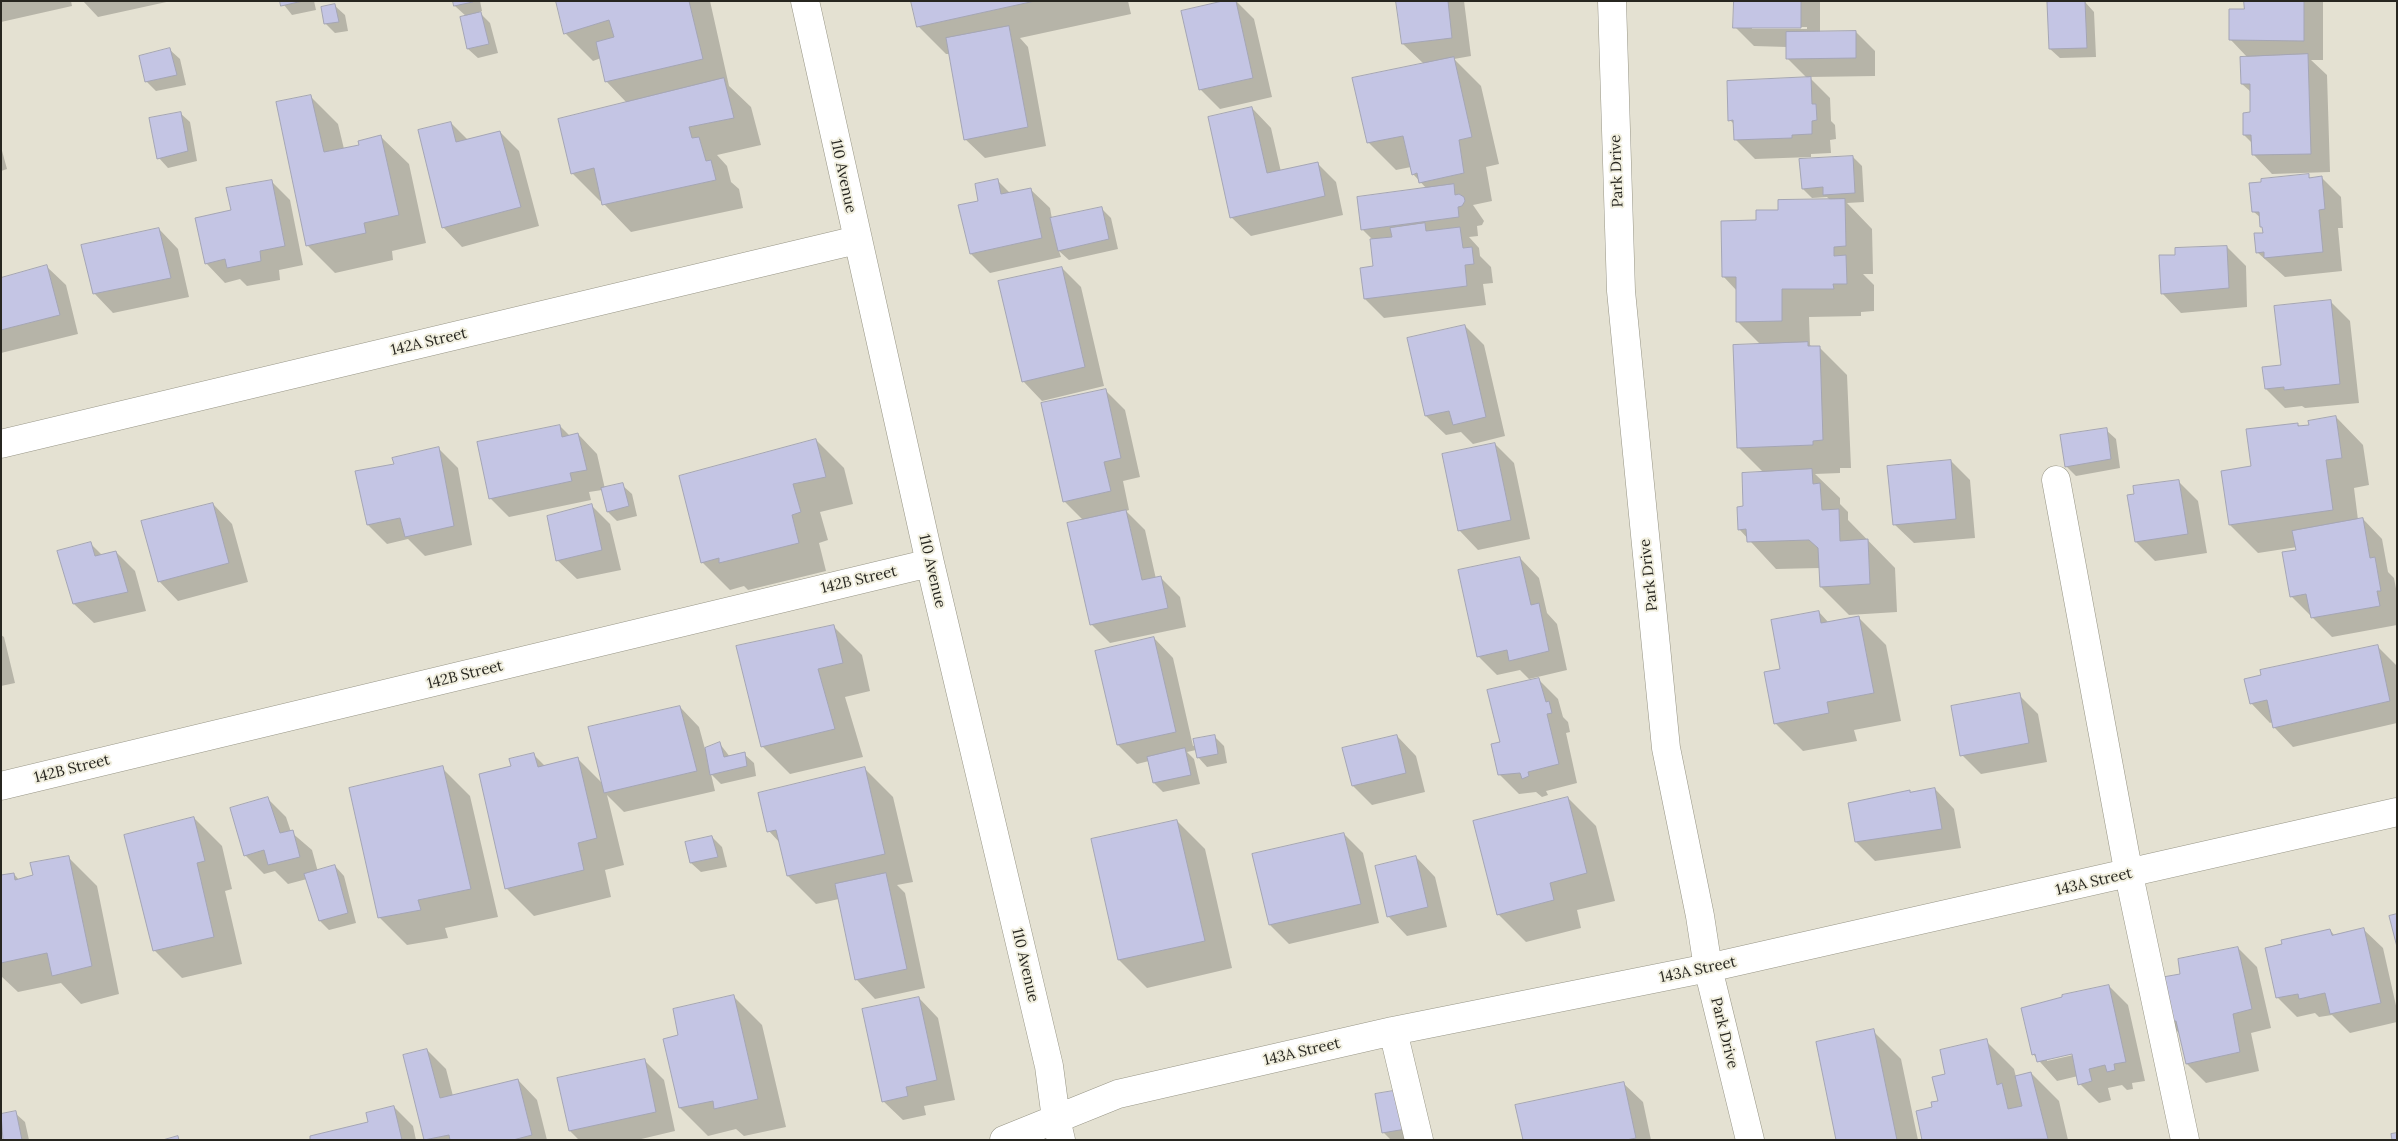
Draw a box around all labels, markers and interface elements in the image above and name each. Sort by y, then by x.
street label: Park Drive [1607,134,1627,208]
street label: 110 Avenue [826,137,860,215]
street label: 142A Street [389,325,469,359]
street label: 110 Avenue [915,532,949,610]
street label: Park Drive [1636,538,1662,612]
street label: 142B Street [819,563,899,597]
street label: 142B Street [425,657,505,693]
street label: 142B Street [32,751,112,787]
street label: 143A Street [2054,864,2134,900]
street label: 110 Avenue [1008,926,1042,1004]
street label: 143A Street [1658,953,1738,987]
street label: Park Drive [1706,996,1742,1070]
street label: 143A Street [1262,1034,1342,1070]

